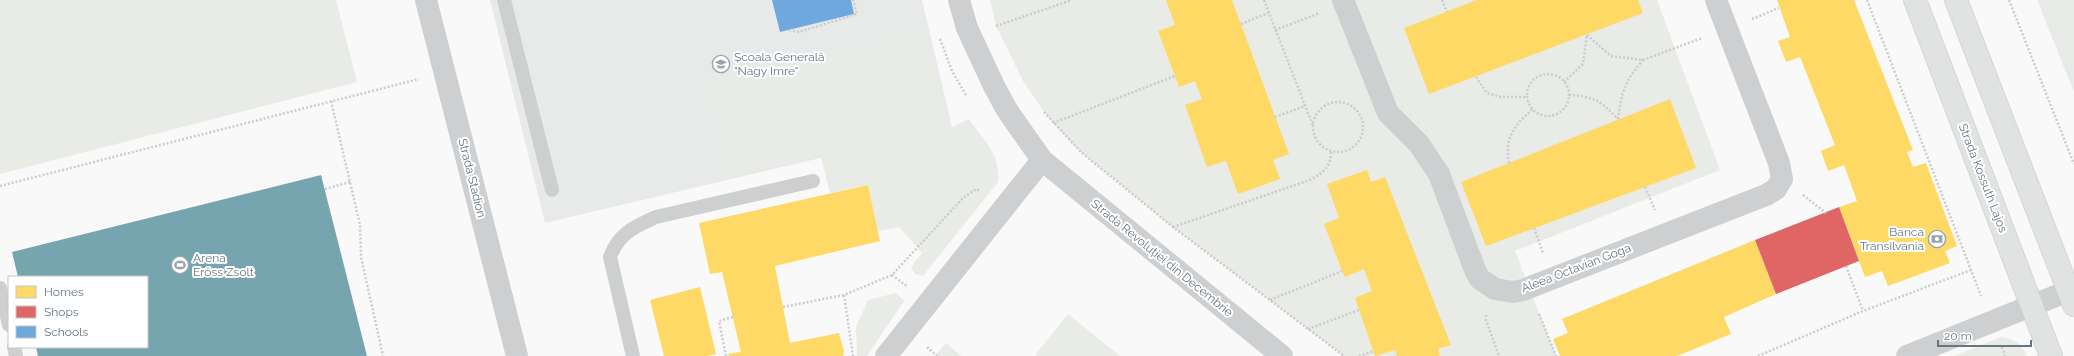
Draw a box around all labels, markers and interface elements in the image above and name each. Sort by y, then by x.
place label: Școala Generală "Nagy Imre" [734,50,825,78]
school or university icon: Școala Generală "Nagy Imre" [711,54,731,74]
street label: Strada Kossuth Lajos [1956,122,2010,235]
street label: Strada Stadion [455,137,489,219]
street label: Strada Revoluției din Decembrie [1088,196,1236,320]
place label: Banca Transilvania [1860,225,1924,253]
bank icon: Banca Transilvania [1927,229,1947,249]
street label: Aleea Octavian Goga [1519,241,1633,295]
place label: Arena Erőss Zsolt [193,251,254,279]
sports icon: Arena Erőss Zsolt [170,255,190,275]
legend [8,276,148,348]
text: Homes [44,285,84,299]
text: Shops [44,305,79,319]
scale bar [1938,322,2031,348]
text: Schools [44,325,88,339]
text: 20 m [1944,329,1972,343]

